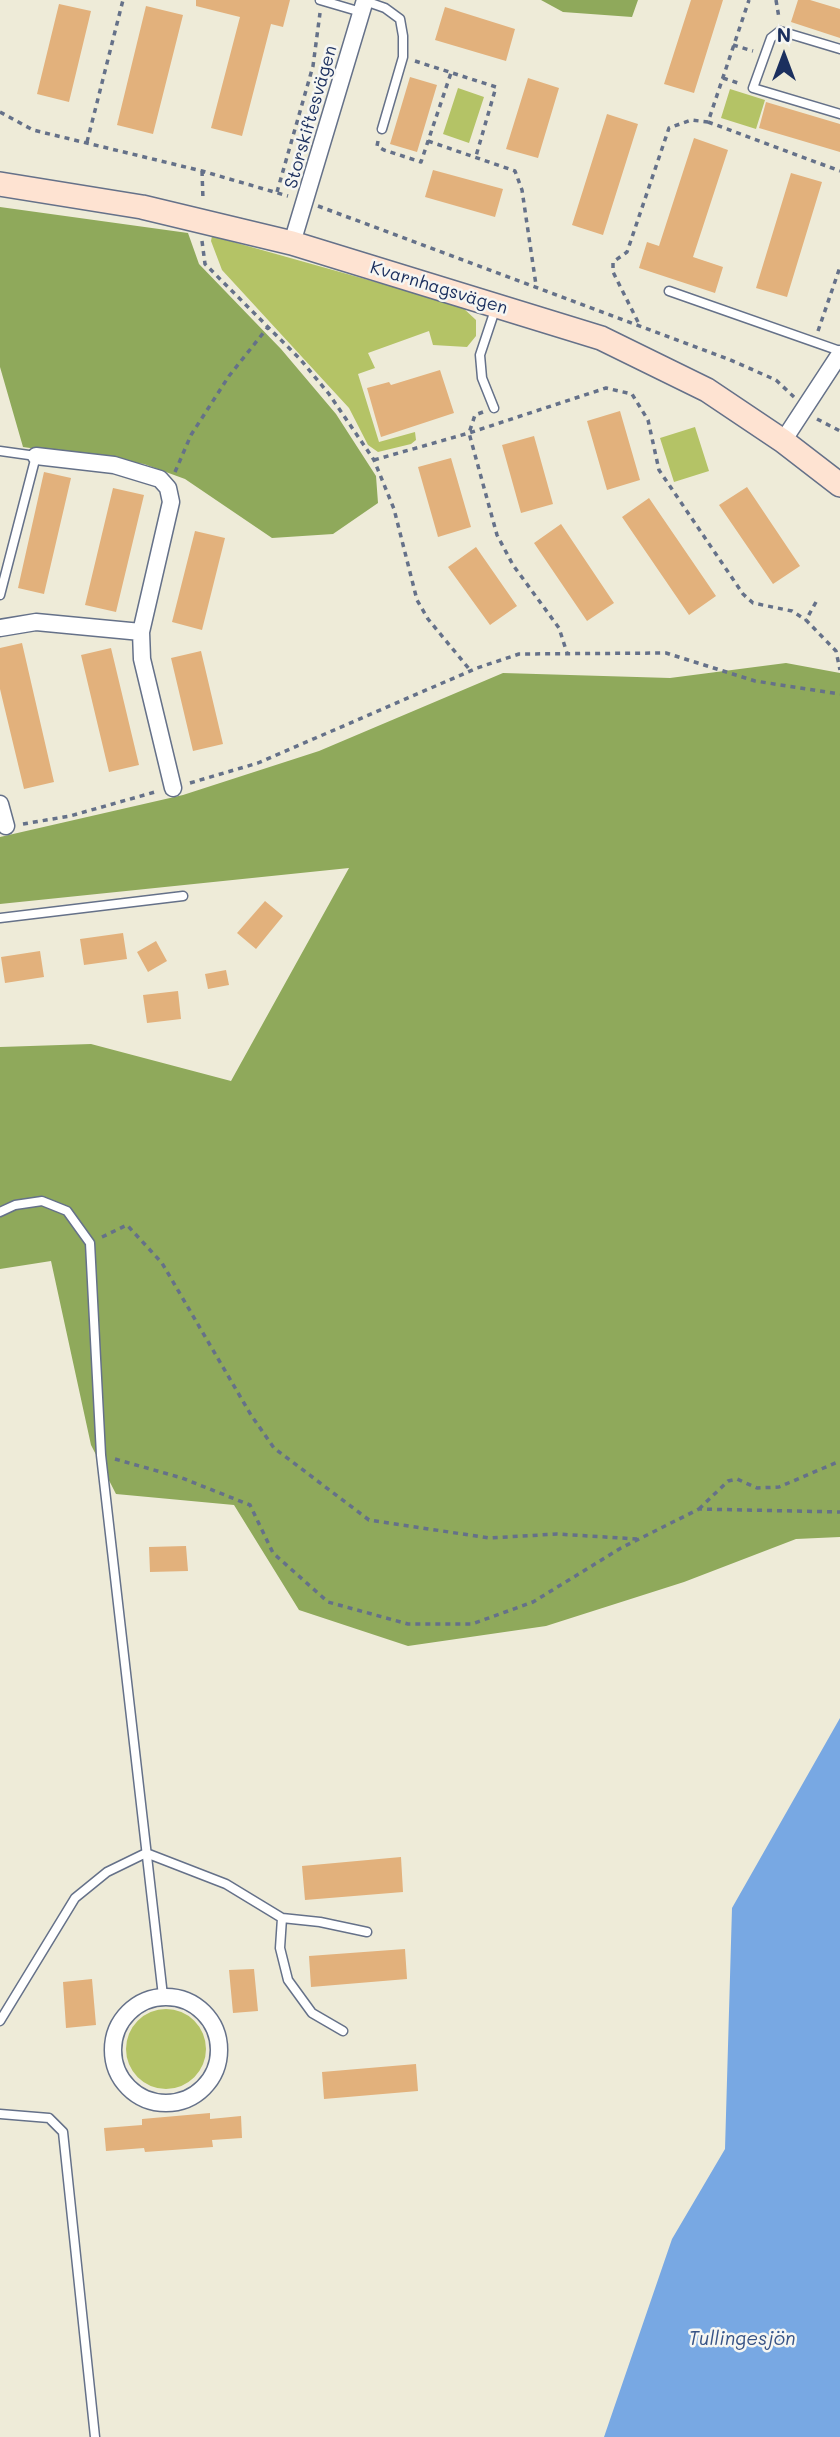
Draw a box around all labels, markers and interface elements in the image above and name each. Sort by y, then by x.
north arrow [749,21,819,91]
text: N [777,22,791,47]
street label: Storskiftesvägen [280,43,342,191]
street label: Kvarnhagsvägen [368,257,510,319]
water label: Tullingesjön [688,2328,796,2350]

